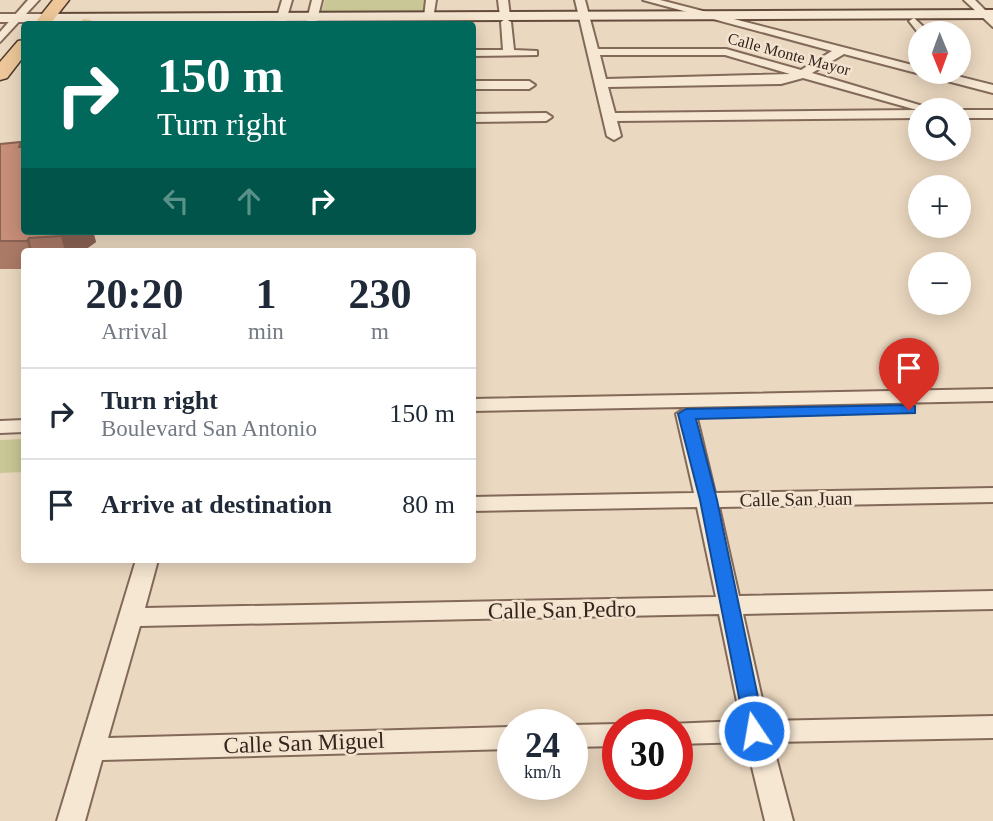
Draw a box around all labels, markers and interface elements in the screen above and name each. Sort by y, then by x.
north arrow [908,21,971,84]
map controls [908,21,971,315]
street label: Calle Monte Mayor [726,29,853,80]
text: 150 m [157,48,284,103]
icon: right [42,49,133,140]
button: search [908,98,971,161]
text: Turn right [157,106,287,142]
button: + [908,175,971,238]
icon: left [157,182,195,220]
icon: ahead [230,182,268,220]
icon: right [303,182,341,220]
button: − [908,252,971,315]
text: 20:20 [86,271,184,317]
text: 1 [255,271,276,317]
text: 230 [348,271,411,317]
text: Arrival [101,319,168,344]
text: min [248,319,284,344]
text: m [371,319,389,344]
pin [879,338,939,410]
icon: arrive [890,349,928,387]
text: Turn right [101,386,218,415]
icon: right [42,395,80,433]
text: 150 m [389,399,455,428]
text: Boulevard San Antonio [101,416,317,441]
icon: arrive [42,486,80,524]
street label: Calle San Juan [739,488,853,510]
text: Arrive at destination [101,490,332,519]
text: 80 m [402,490,455,519]
street label: Calle San Pedro [488,596,636,624]
position arrow [717,694,791,768]
speed limit sign: 30 [602,709,693,800]
text: 24 [525,726,560,765]
street label: Calle San Miguel [223,728,385,758]
text: km/h [524,762,561,782]

